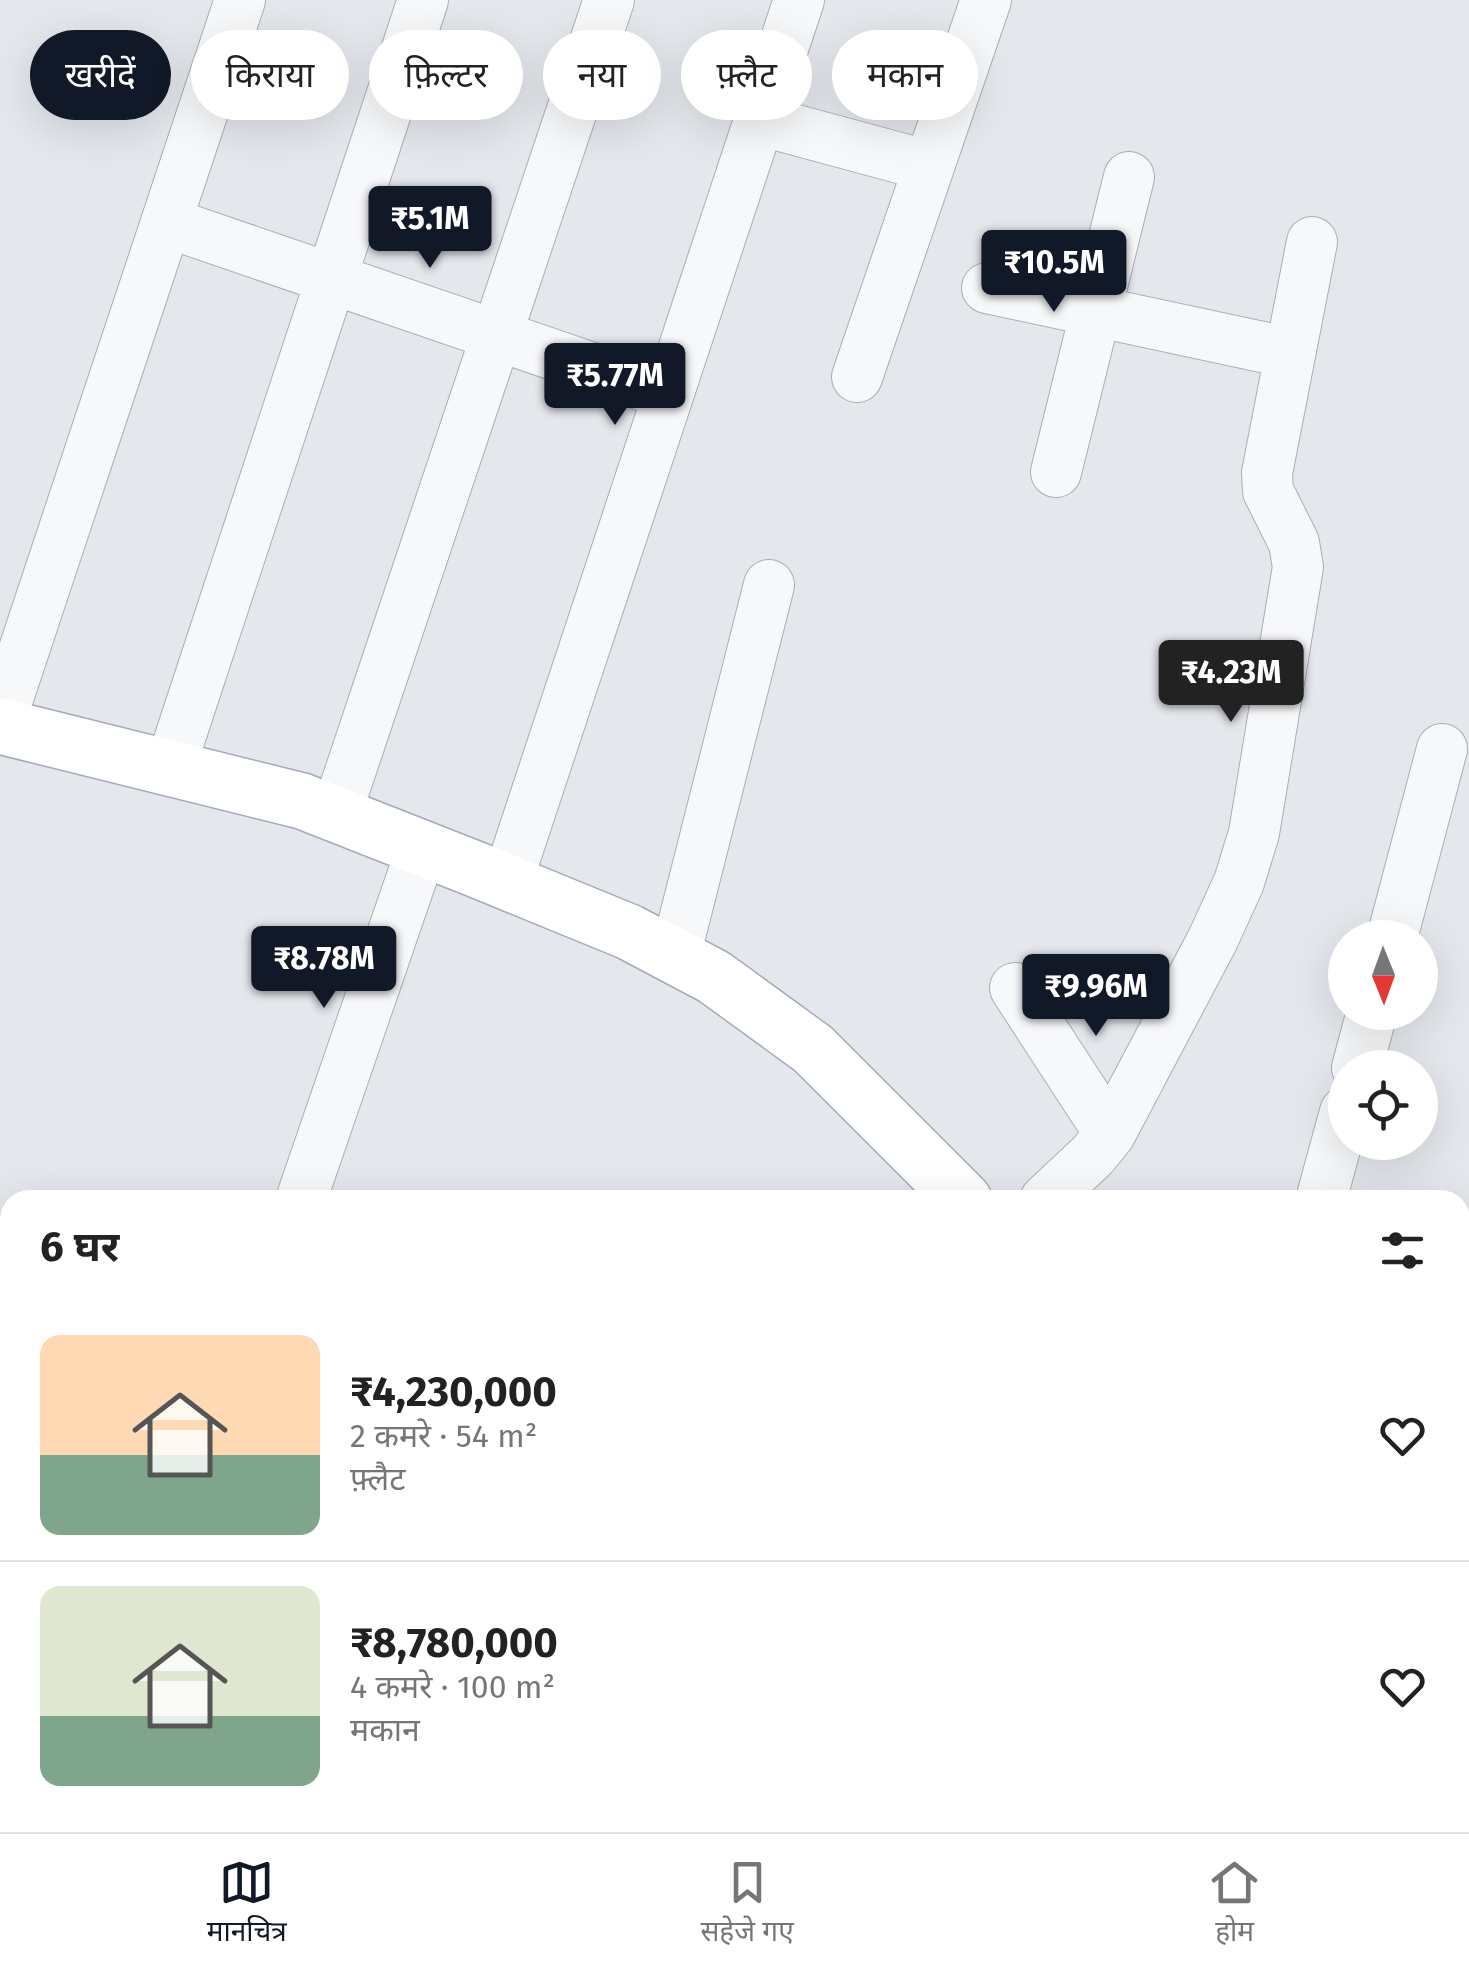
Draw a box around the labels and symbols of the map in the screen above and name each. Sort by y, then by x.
pin: ₹5.1M [360,186,500,271]
pin: ₹10.5M [973,230,1135,315]
pin: ₹5.77M [534,343,696,428]
pin: ₹4.23M [1150,640,1312,725]
north arrow [1328,920,1438,1030]
pin: ₹8.78M [243,926,405,1011]
pin: ₹9.96M [1015,954,1177,1039]

